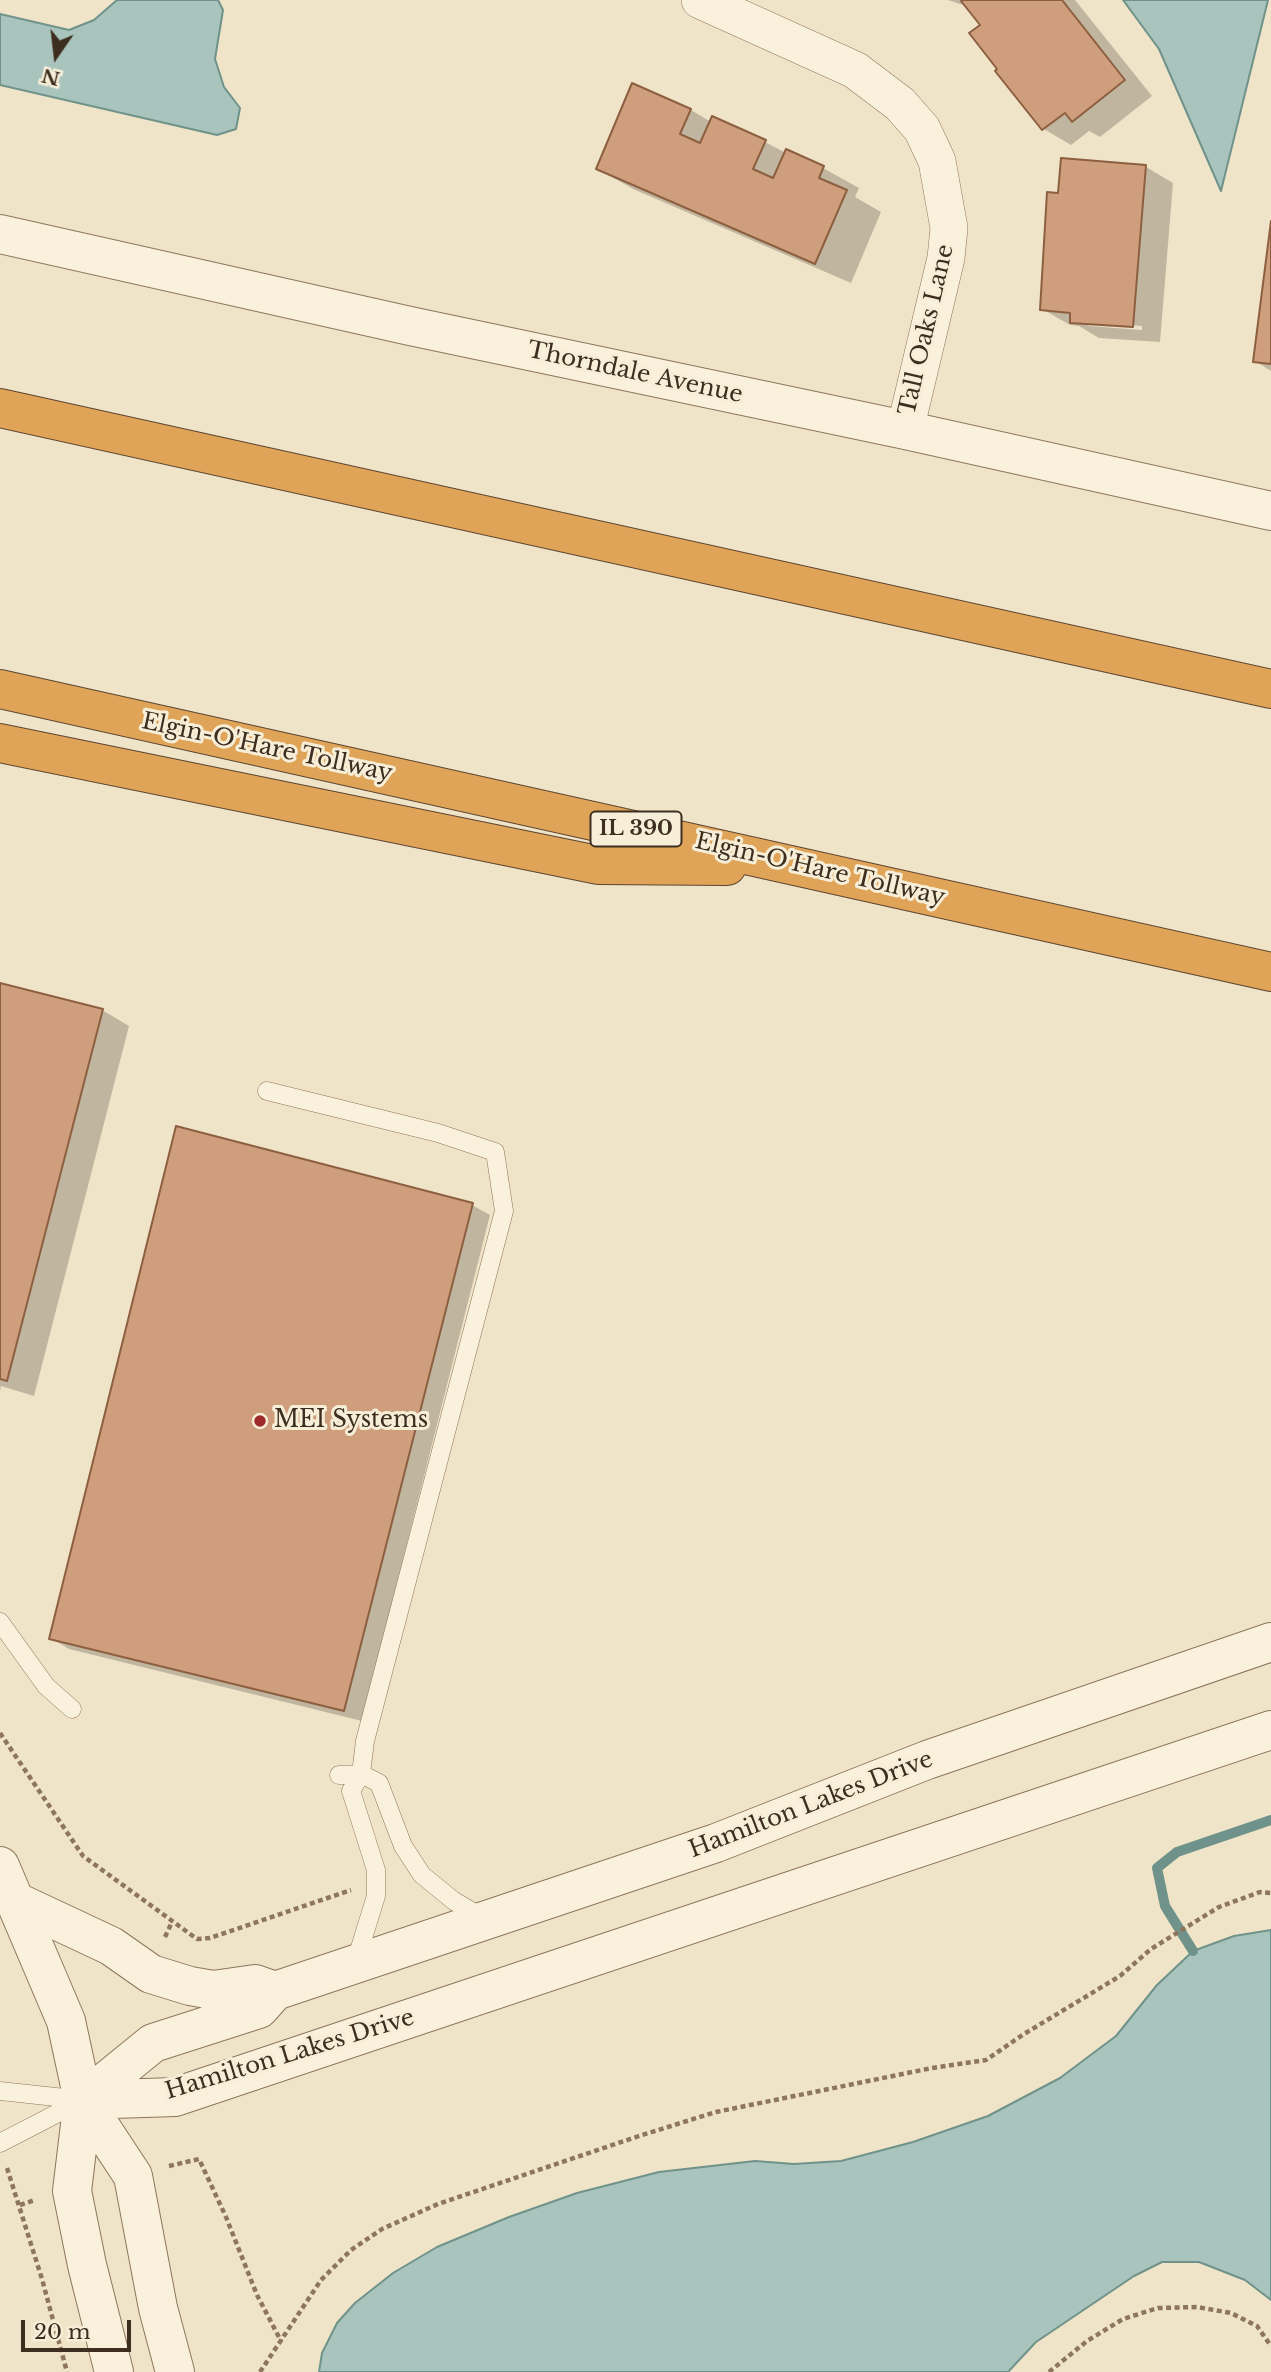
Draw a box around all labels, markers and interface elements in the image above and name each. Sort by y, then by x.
north arrow [21,21,91,91]
text: N [39,64,62,90]
street label: Tall Oaks Lane [894,242,960,418]
street label: Thorndale Avenue [525,337,745,409]
street label: Elgin-O'Hare Tollway [139,708,395,788]
road number: IL 390 [590,812,682,846]
street label: Elgin-O'Hare Tollway [692,828,948,912]
place label: MEI Systems [274,1407,428,1435]
marker: MEI Systems [252,1413,268,1429]
street label: Hamilton Lakes Drive [685,1746,937,1864]
street label: Hamilton Lakes Drive [162,2004,418,2106]
scale bar [24,2306,135,2350]
text: 20 m [34,2319,91,2345]

